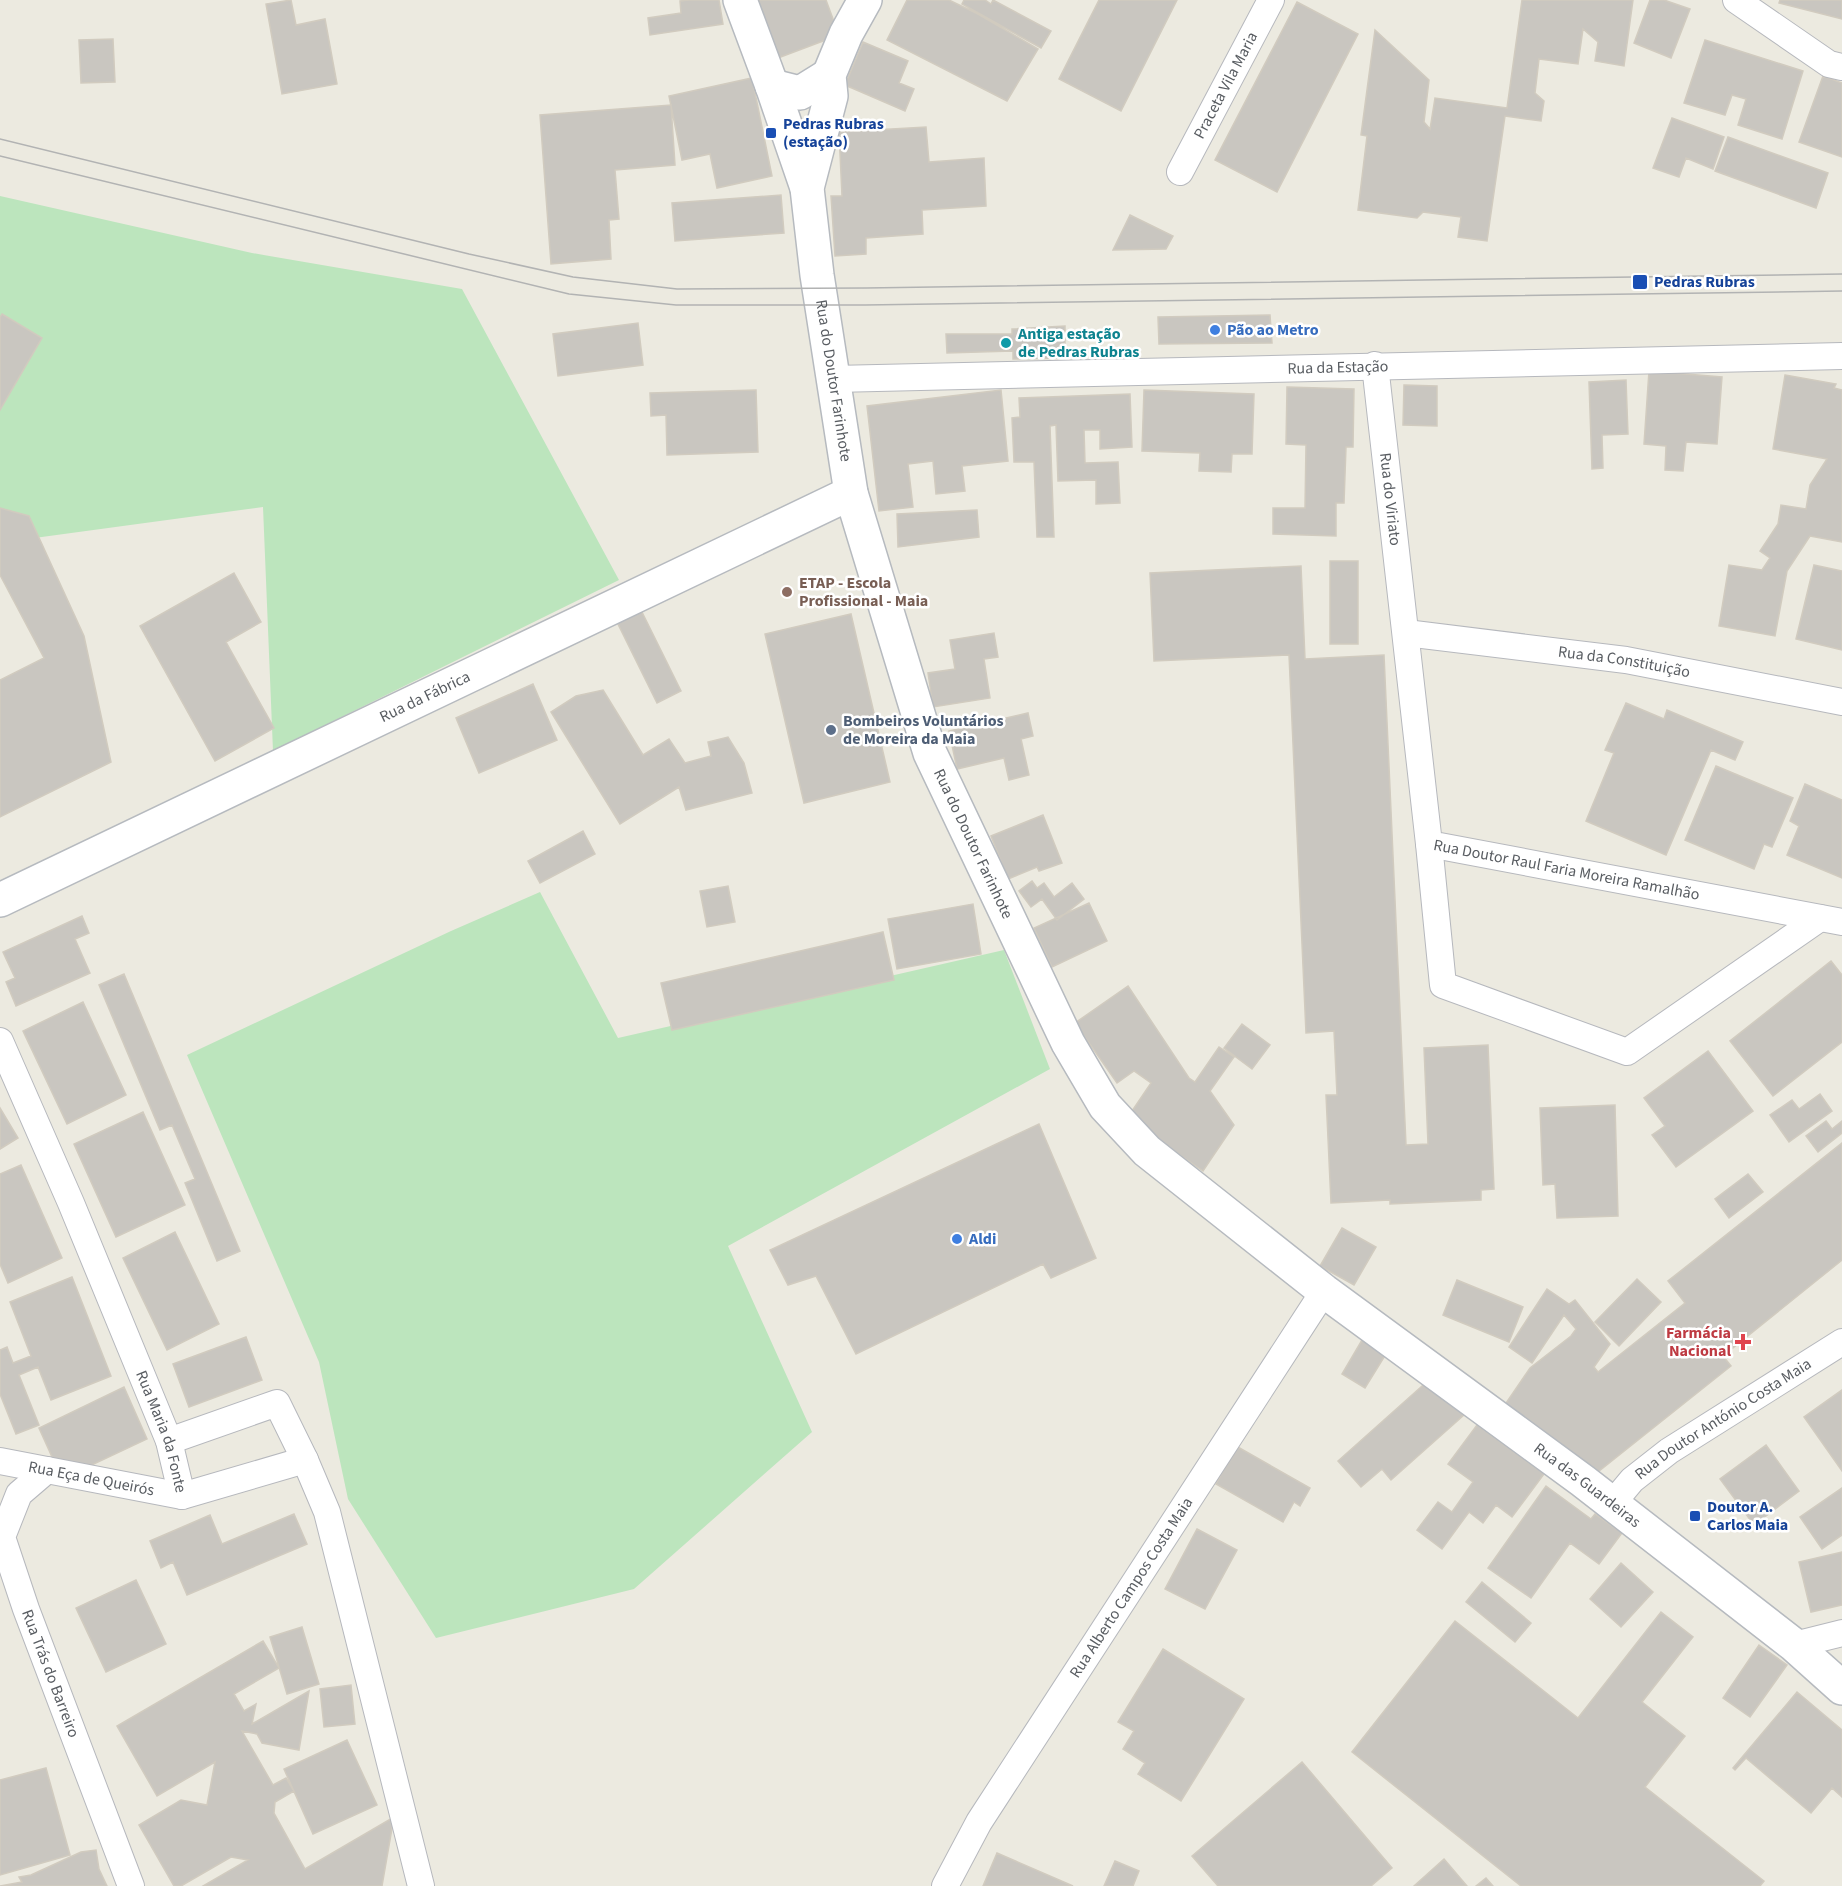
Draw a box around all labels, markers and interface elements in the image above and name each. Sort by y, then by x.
street label: Praceta Vila Maria [1188,28,1263,143]
place label: Pedras Rubras (estação) [783,113,884,153]
marker: Pedras Rubras (estação) [764,126,778,140]
place label: Pedras Rubras [1654,271,1755,293]
marker: Pedras Rubras [1631,273,1649,291]
street label: Rua do Doutor Farinhote [810,298,857,463]
place label: Pão ao Metro [1227,319,1319,341]
place label: Antiga estação de Pedras Rubras [1017,323,1139,363]
marker: Pão ao Metro [1208,323,1222,337]
marker: Antiga estação de Pedras Rubras [999,336,1013,350]
street label: Rua da Estação [1287,355,1389,380]
street label: Rua do Viriato [1374,452,1406,547]
place label: ETAP - Escola Profissional - Maia [799,572,928,612]
marker: ETAP - Escola Profissional - Maia [780,585,794,599]
street label: Rua da Constituição [1557,641,1692,683]
street label: Rua da Fábrica [376,666,474,728]
place label: Bombeiros Voluntários de Moreira da Maia [843,710,1004,750]
marker: Bombeiros Voluntários de Moreira da Maia [824,723,838,737]
street label: Rua do Doutor Farinhote [928,765,1018,923]
street label: Rua Doutor Raul Faria Moreira Ramalhão [1432,834,1701,906]
place label: Aldi [968,1228,996,1250]
marker: Aldi [950,1232,964,1246]
place label: Farmácia Nacional [1666,1322,1731,1362]
marker: Farmácia Nacional [1736,1335,1750,1349]
street label: Rua Doutor António Costa Maia [1630,1353,1816,1485]
street label: Rua Maria da Fonte [130,1367,192,1495]
street label: Rua das Guardeiras [1529,1438,1645,1533]
street label: Rua Eça de Queirós [26,1456,156,1501]
street label: Rua Alberto Campos Costa Maia [1064,1493,1198,1682]
place label: Doutor A. Carlos Maia [1707,1496,1788,1536]
marker: Doutor A. Carlos Maia [1688,1509,1702,1523]
street label: Rua Trás do Barreiro [16,1606,85,1741]

